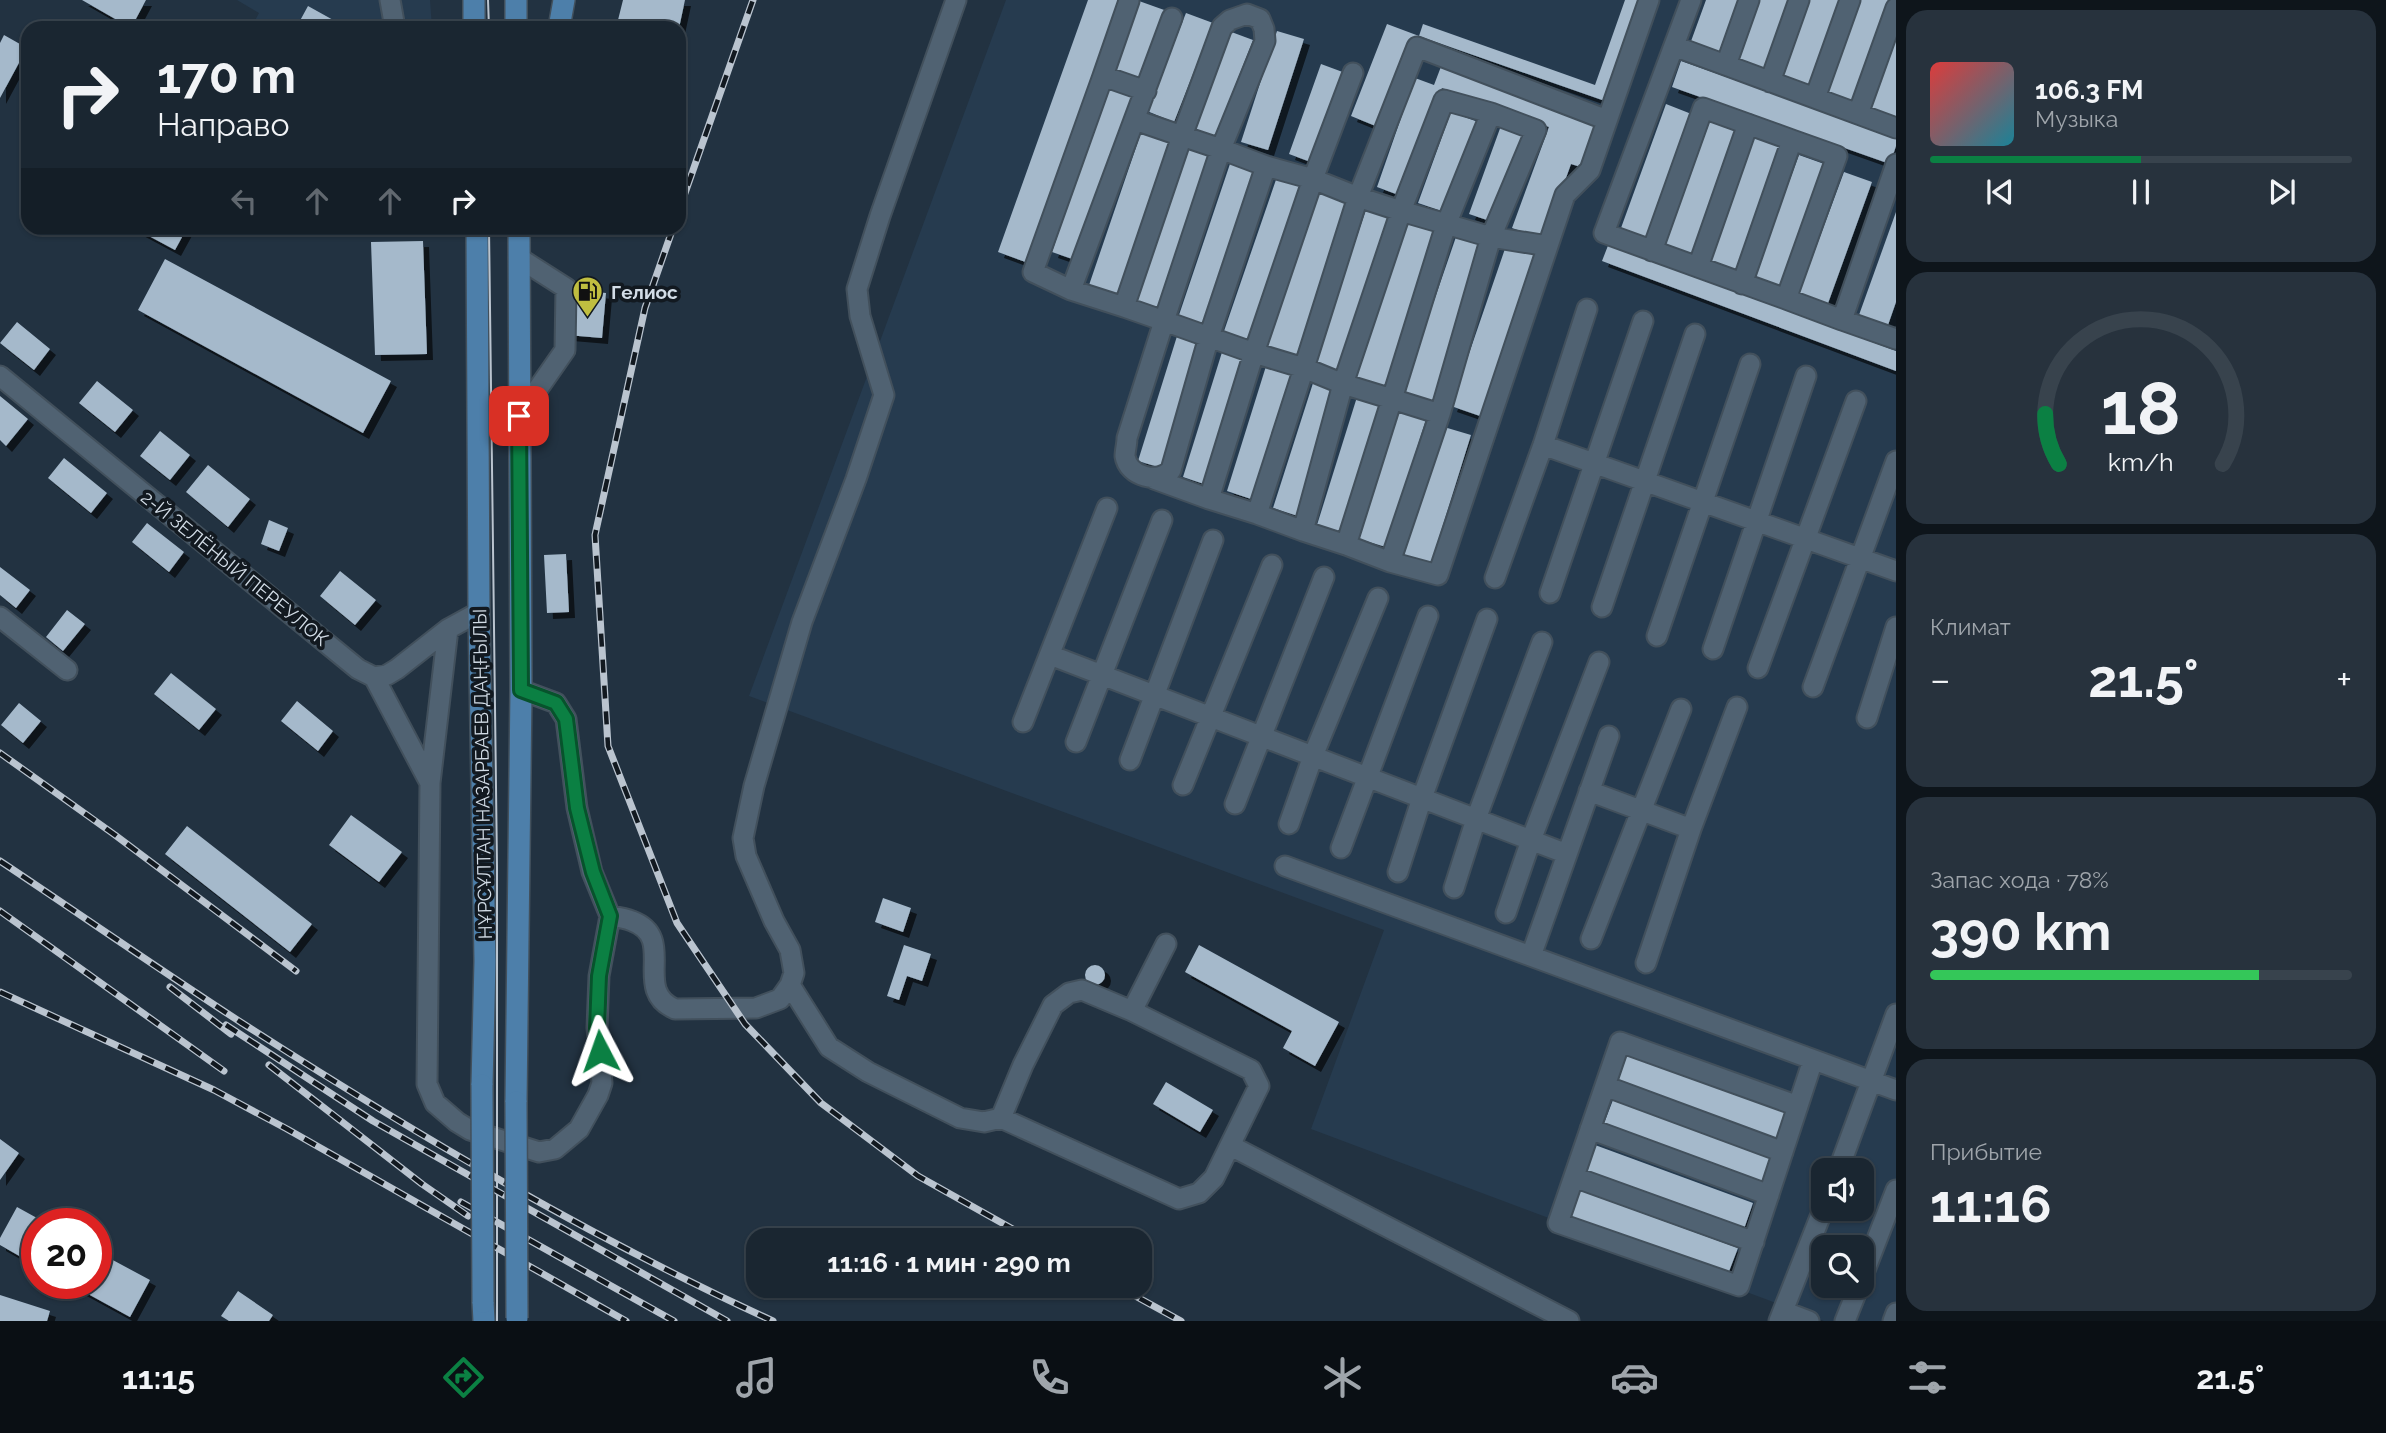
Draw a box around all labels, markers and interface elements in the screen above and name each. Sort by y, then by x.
text: 170 m [157,47,296,104]
icon: right [42,49,133,140]
text: 106.3 FM [2035,75,2144,105]
text: Музыка [2035,105,2118,132]
text: Направо [157,106,289,143]
icon: previous [1981,173,2019,211]
icon: pause [2122,173,2160,211]
icon: next [2263,173,2301,211]
icon: left [225,182,263,220]
icon: ahead [298,182,336,220]
icon: ahead [371,182,409,220]
icon: right [444,182,482,220]
fuel station icon: Гелиос [571,275,605,319]
place label: Гелиос [611,281,678,303]
text: 18 [2101,367,2181,452]
pin [489,386,549,446]
icon: arrive [500,397,538,435]
text: km/h [2108,447,2174,477]
street label: 2-Й ЗЕЛЁНЫЙ ПЕРЕУЛОК [137,486,333,650]
street label: НҰРСҰЛТАН НАЗАРБАЕВ ДАҢҒЫЛЫ [468,608,496,940]
text: Климат [1930,613,2011,640]
text: 21.5° [2088,648,2199,709]
text: − [1930,657,1950,702]
text: + [2336,657,2352,702]
text: Запас хода · 78% [1930,866,2109,893]
text: 390 km [1930,901,2111,962]
position arrow [563,1014,637,1088]
text: Прибытие [1930,1138,2042,1165]
map controls [1811,1158,1874,1298]
button: sound [1811,1158,1874,1221]
text: 11:16 [1930,1173,2051,1234]
speed limit sign: 20 [21,1208,112,1299]
button: search [1811,1235,1874,1298]
text: 11:16 · 1 мин · 290 m [827,1248,1071,1278]
icon: directions [439,1353,488,1402]
icon: music [732,1353,781,1402]
icon: phone [1025,1353,1074,1402]
icon: climate [1318,1353,1367,1402]
icon: car [1610,1353,1659,1402]
icon: filters [1903,1353,1952,1402]
text: 11:15 [122,1359,195,1396]
text: 21.5° [2196,1359,2264,1396]

